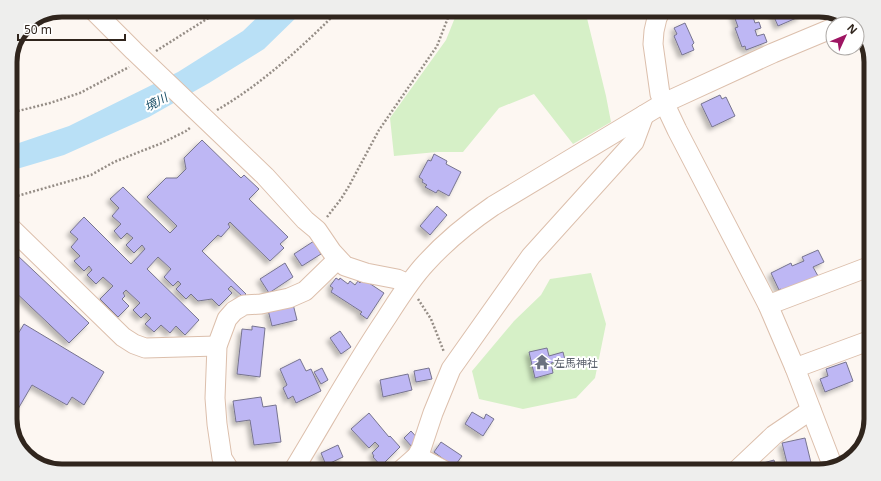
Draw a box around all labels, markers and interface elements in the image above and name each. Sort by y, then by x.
scale bar [18,16,125,42]
north arrow [825,16,865,56]
text: N [844,20,861,37]
text: 50 m [24,21,52,38]
water label: 境川 [141,88,172,115]
temple icon: 左馬神社 [533,353,551,371]
place label: 左馬神社 [554,355,598,370]

